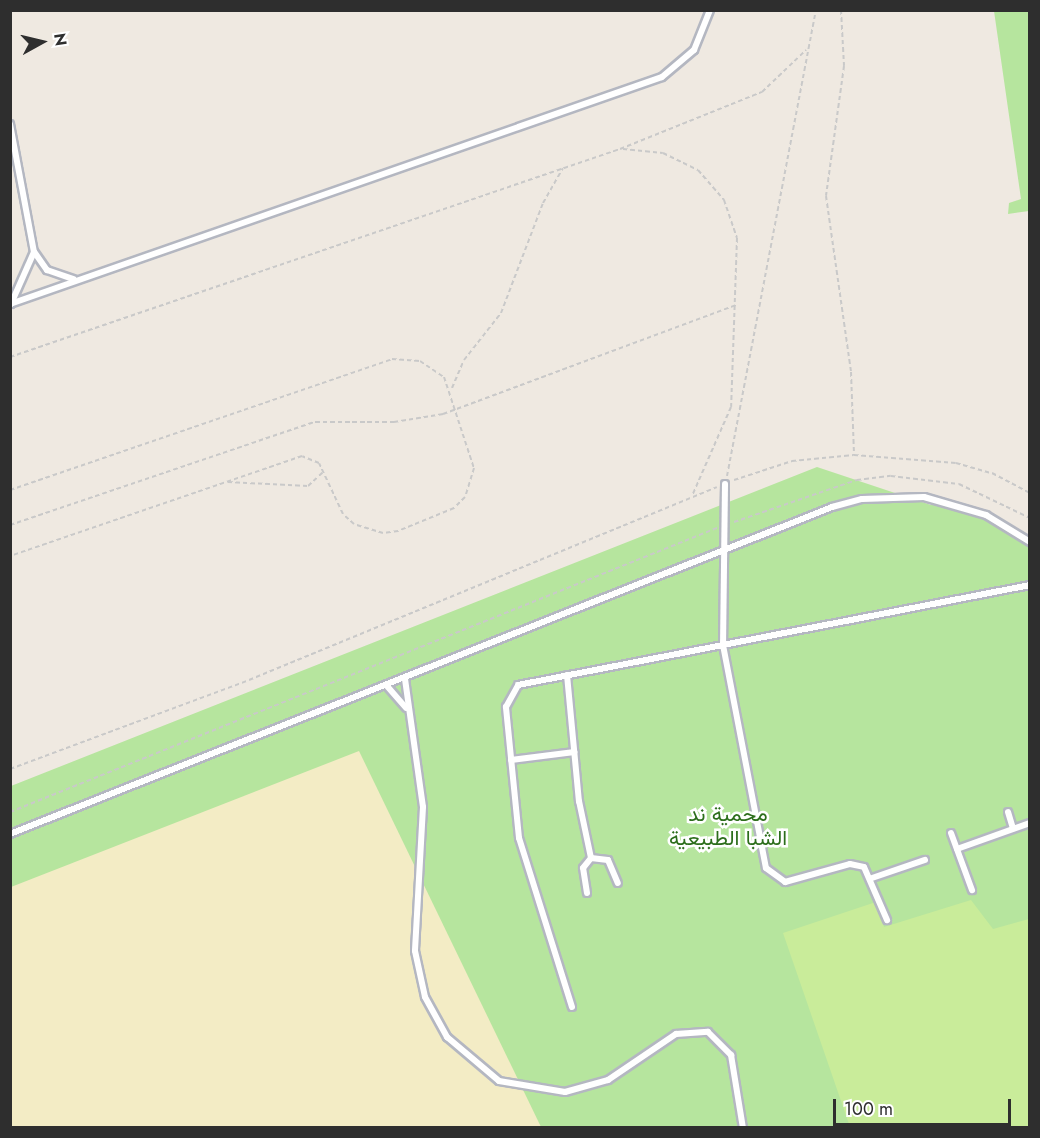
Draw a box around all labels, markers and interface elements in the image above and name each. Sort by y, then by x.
north arrow [12,12,72,72]
text: N [48,32,73,47]
park label: محمية ند الشبا الطبيعية [669,801,787,851]
scale bar [836,1087,1014,1125]
text: 100 m [844,1096,893,1122]

